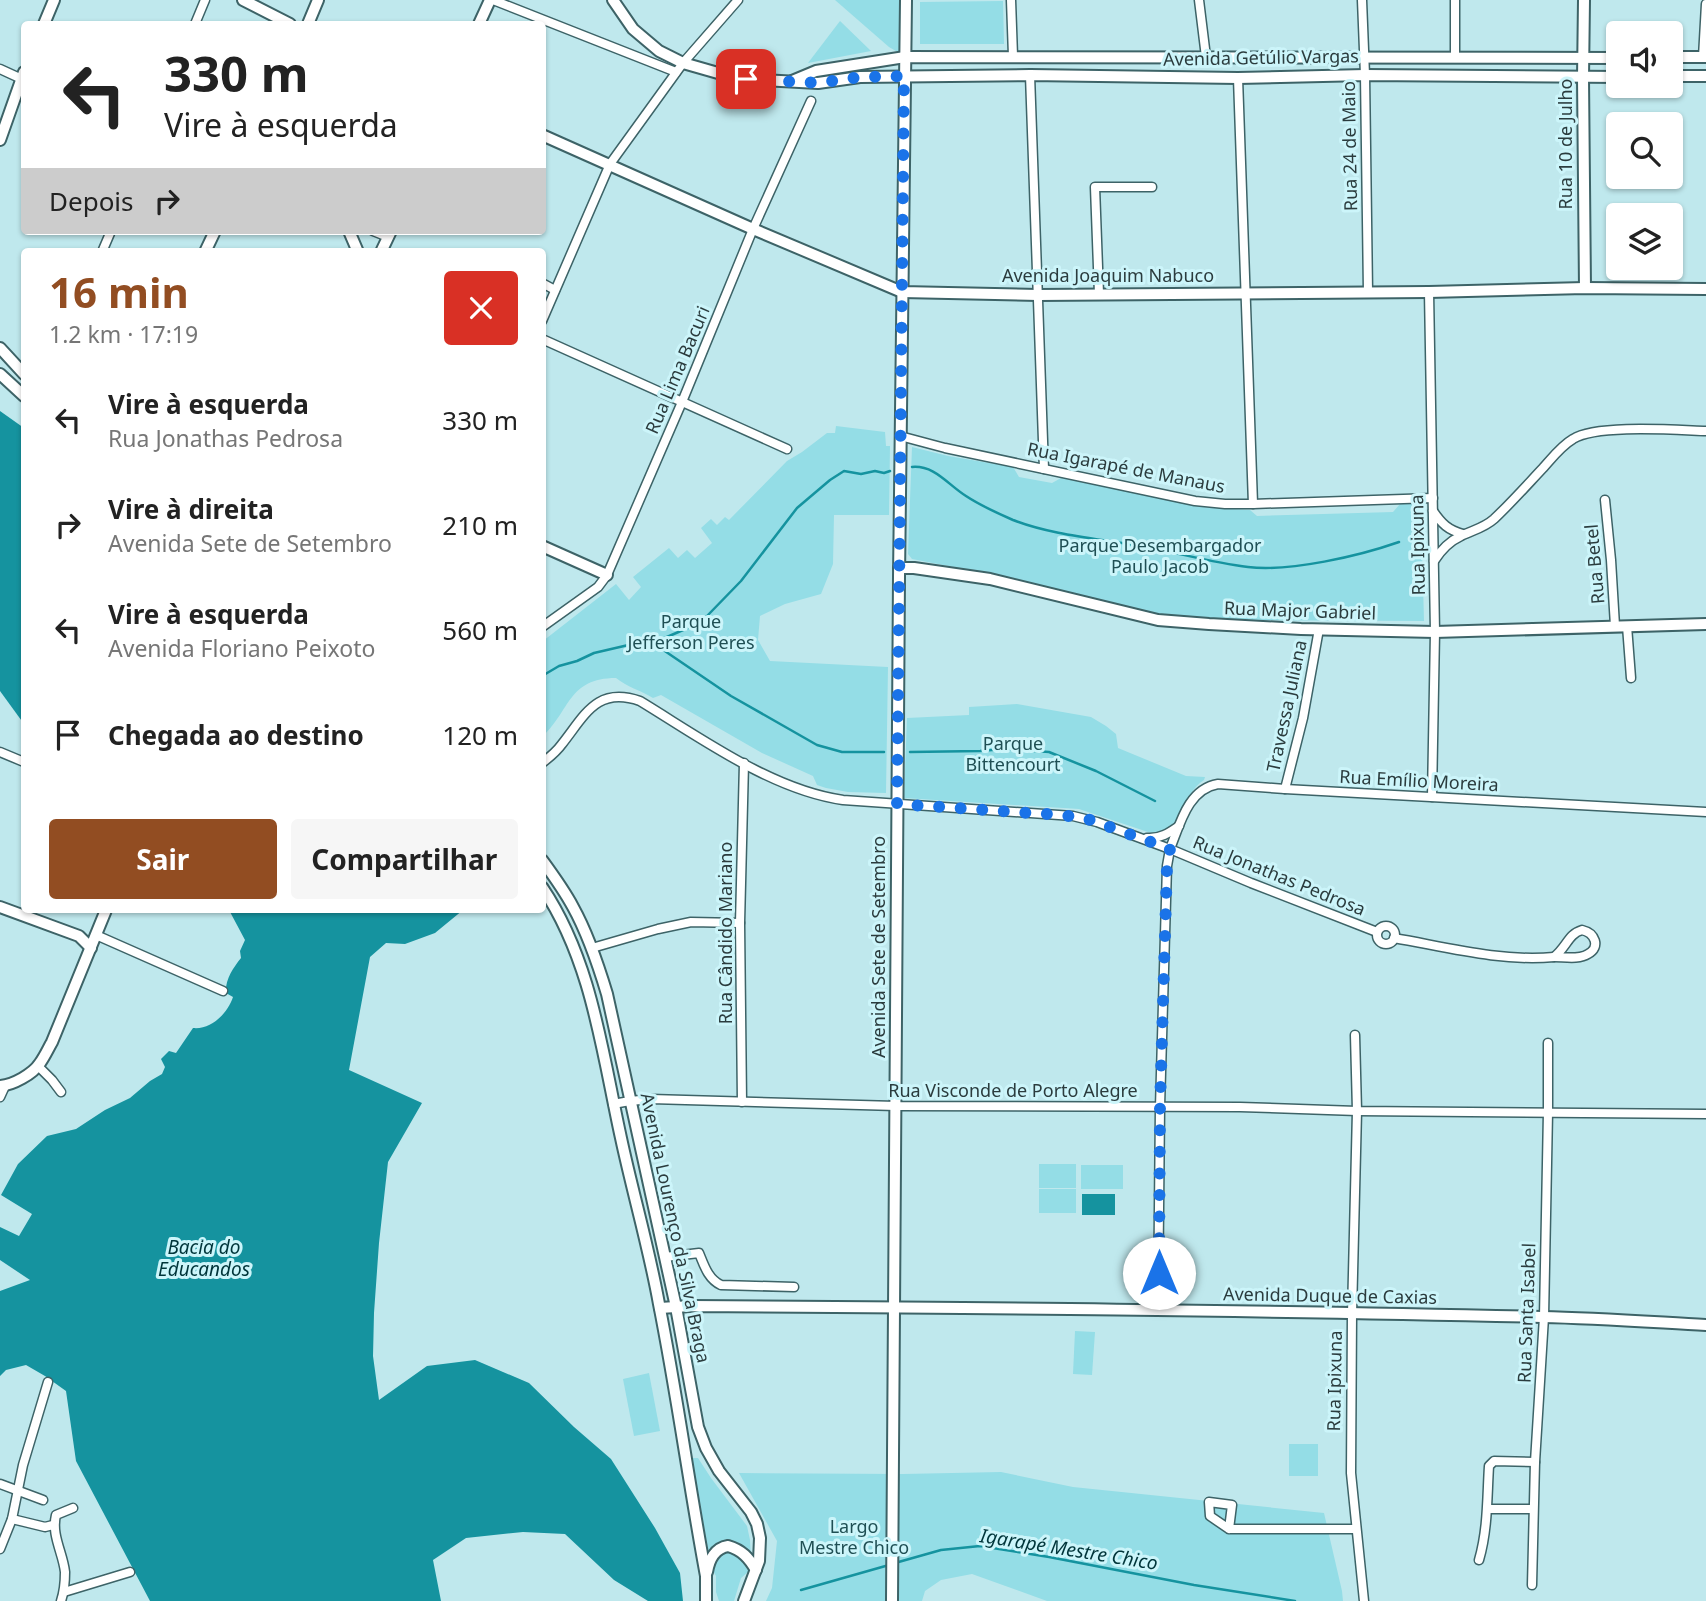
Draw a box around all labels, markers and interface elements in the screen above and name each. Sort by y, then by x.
map controls [1606,21,1683,280]
button: sound [1606,21,1683,98]
text: 330 m [164,40,309,106]
street label: Avenida Getúlio Vargas [1163,43,1359,71]
icon: left [49,49,140,140]
pin [716,49,776,109]
icon: arrive [727,60,765,98]
street label: Rua 10 de Julho [1553,79,1577,209]
street label: Rua 24 de Maio [1336,81,1362,211]
text: Vire à esquerda [164,103,398,146]
button: search [1606,112,1683,189]
icon: right [148,182,186,220]
text: Depois [49,183,134,219]
button: layers [1606,203,1683,280]
text: 16 min [49,263,189,320]
street label: Avenida Joaquim Nabuco [1002,263,1214,287]
button: close [444,271,518,345]
street label: Rua Lima Bacuri [639,302,715,437]
text: 1.2 km · 17:19 [49,318,198,350]
text: Vire à esquerda [108,386,309,422]
icon: left [49,401,87,439]
text: 330 m [442,402,518,438]
text: Rua Jonathas Pedrosa [108,422,343,454]
street label: Rua Igarapé de Manaus [1025,436,1227,498]
text: Vire à direita [108,491,274,527]
street label: Rua Ipixuna [1404,494,1430,596]
icon: right [49,506,87,544]
text: 210 m [442,507,518,543]
street label: Rua Betel [1579,523,1609,605]
text: Avenida Sete de Setembro [108,527,392,559]
park label: Parque Desembargador Paulo Jacob [1059,533,1262,578]
street label: Rua Major Gabriel [1223,595,1377,625]
text: Vire à esquerda [108,596,309,632]
park label: Parque Jefferson Peres [625,609,755,654]
icon: left [49,611,87,649]
text: 560 m [442,612,518,648]
text: Avenida Floriano Peixoto [108,632,375,664]
street label: Travessa Juliana [1260,638,1312,774]
icon: arrive [49,716,87,754]
text: Chegada ao destino [108,717,364,753]
text: 120 m [442,717,518,753]
park label: Parque Bittencourt [965,731,1061,776]
street label: Rua Emílio Moreira [1339,764,1499,796]
button: Sair [49,819,277,899]
button: Compartilhar [291,819,518,899]
street label: Rua Jonathas Pedrosa [1190,829,1369,921]
street label: Avenida Sete de Setembro [866,836,890,1058]
street label: Rua Cândido Mariano [713,842,737,1024]
street label: Rua Visconde de Porto Alegre [888,1078,1138,1102]
street label: Avenida Lourenço da Silva Braga [636,1091,716,1365]
water label: Bacia do Educandos [158,1234,250,1282]
position arrow [1122,1236,1196,1310]
street label: Rua Santa Isabel [1512,1243,1540,1383]
street label: Avenida Duque de Caxias [1223,1281,1437,1309]
street label: Rua Ipixuna [1321,1330,1347,1432]
park label: Largo Mestre Chico [799,1514,909,1559]
water label: Igarapé Mestre Chico [977,1522,1160,1576]

